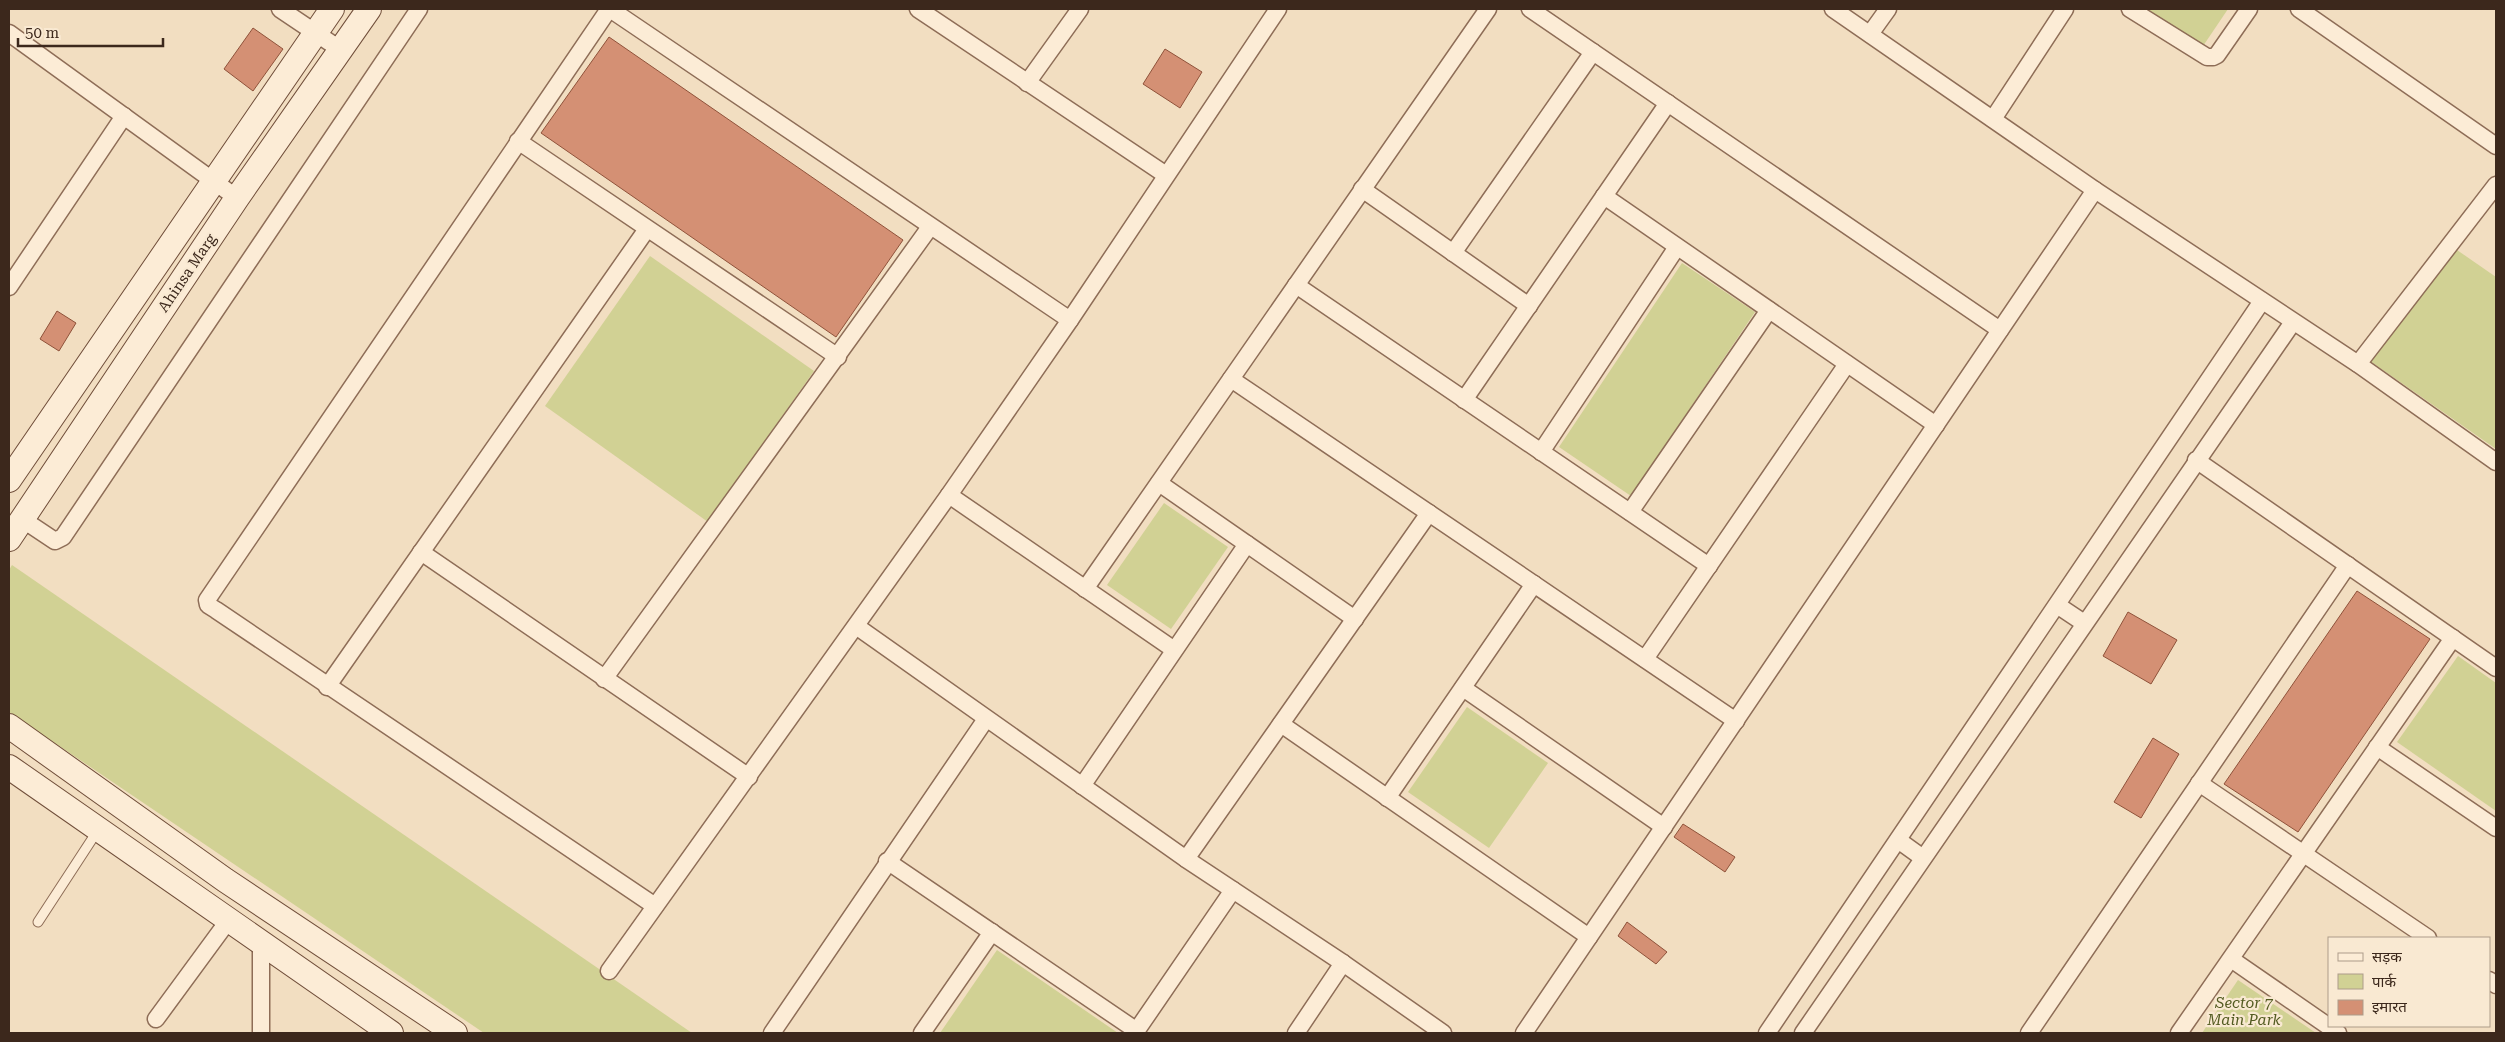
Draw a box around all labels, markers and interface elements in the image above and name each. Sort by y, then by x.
scale bar [18,15,162,47]
text: 50 m [25,24,60,42]
street label: Ahinsa Marg [154,230,220,316]
legend [2328,937,2490,1027]
text: सड़क [2372,948,2402,966]
text: पार्क [2372,973,2396,991]
park label: Sector 7 Main Park [2206,994,2282,1029]
text: इमारत [2372,998,2407,1016]

